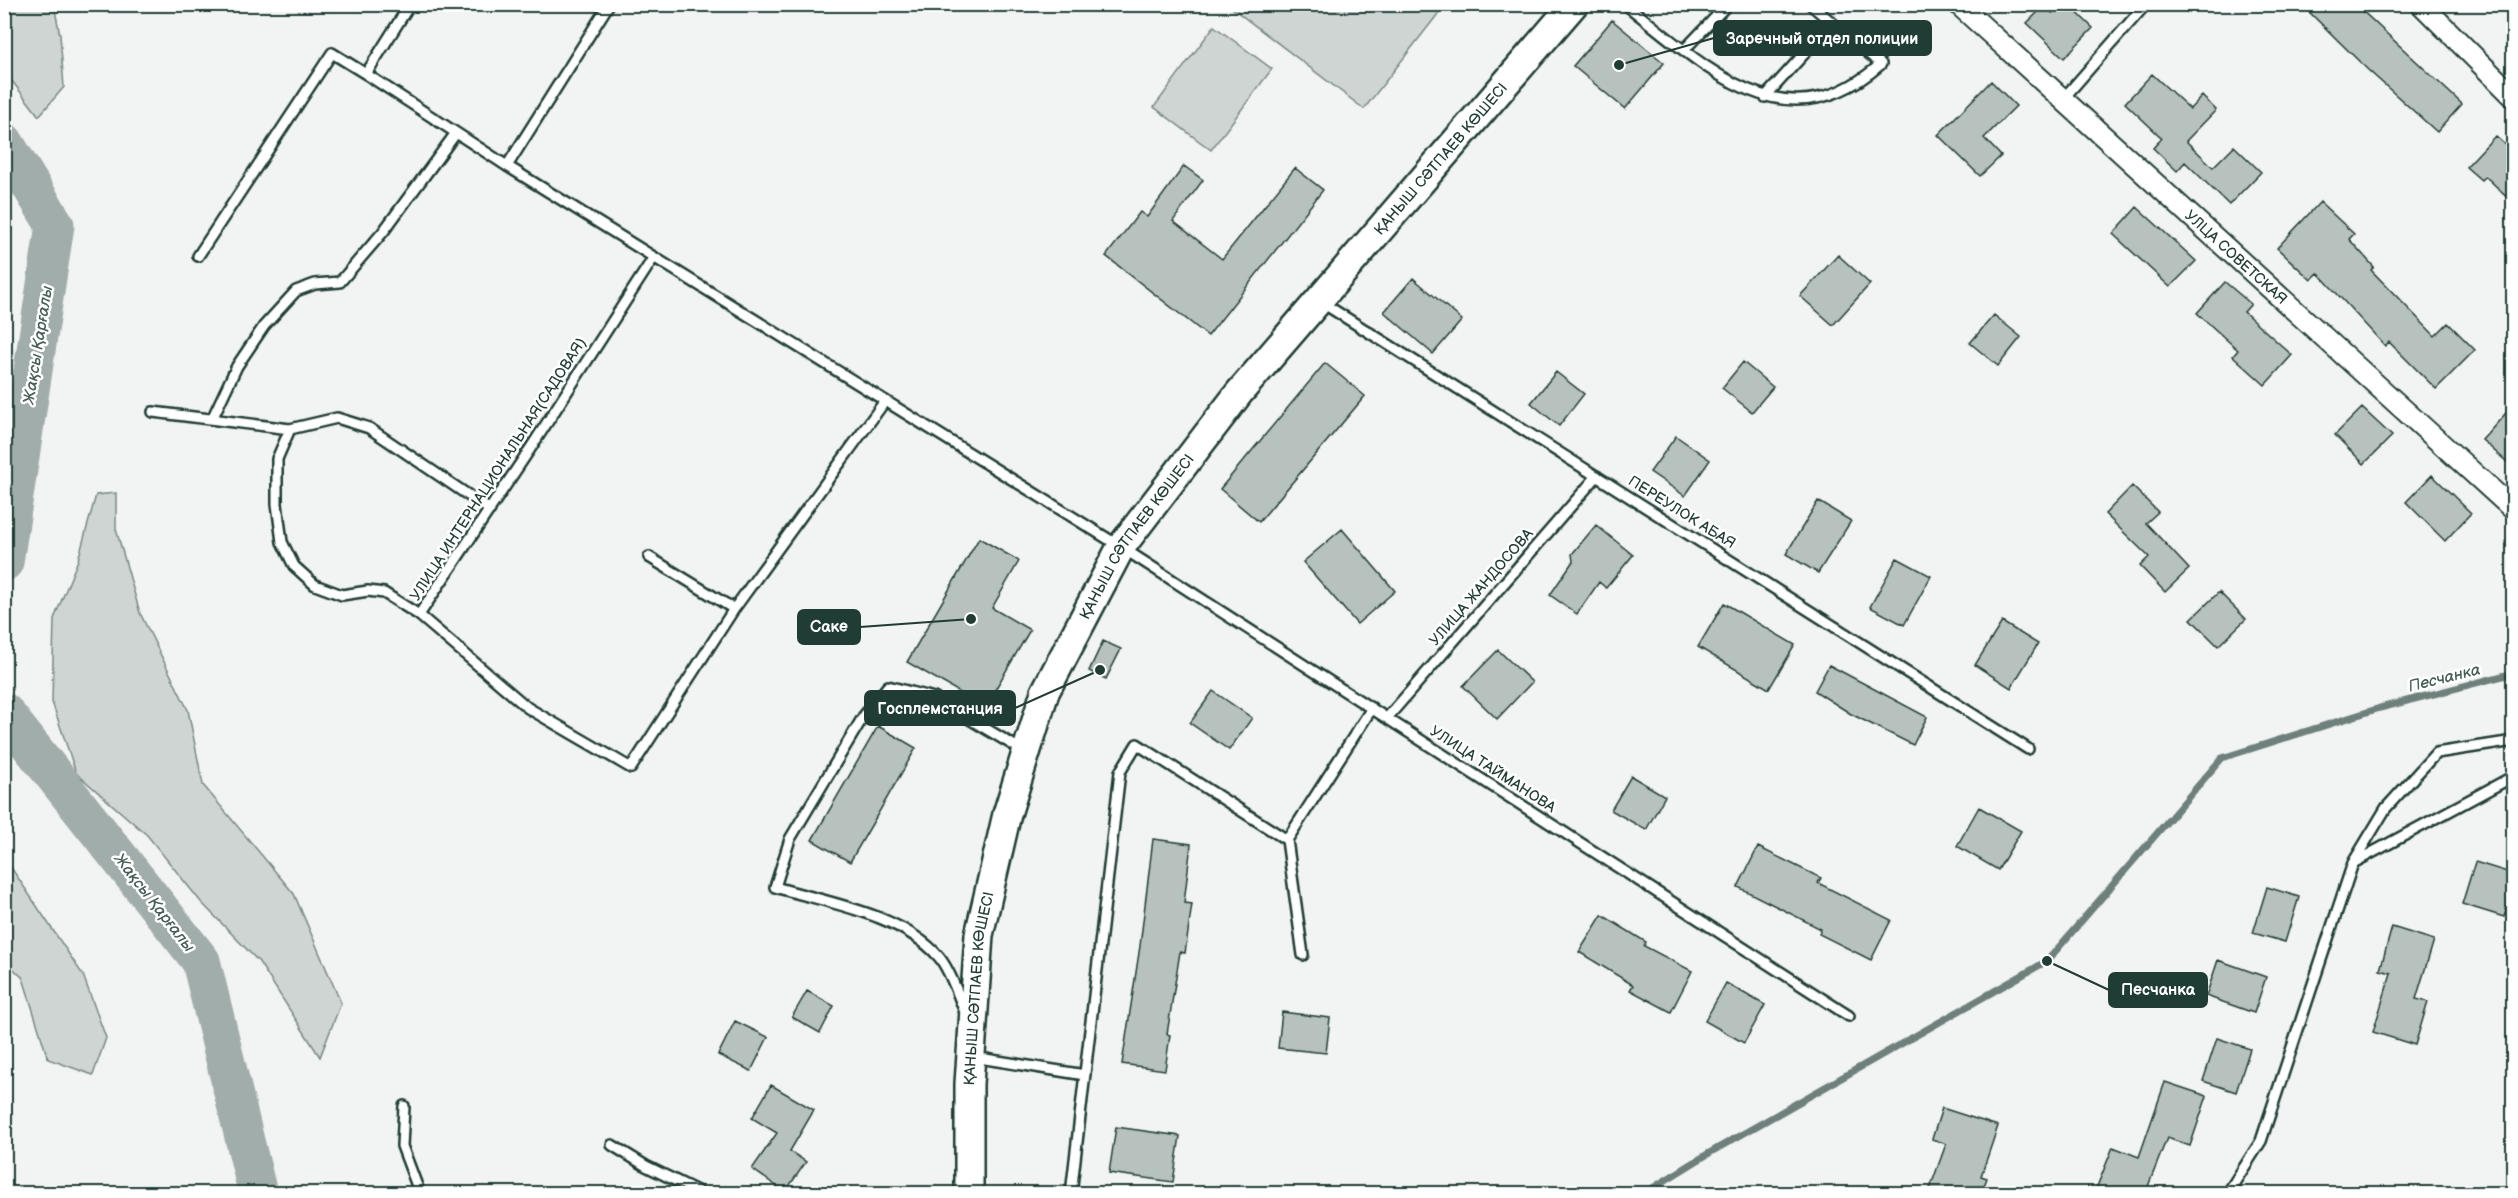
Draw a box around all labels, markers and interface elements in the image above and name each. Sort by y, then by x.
callout: Заречный отдел полиции [1714,21,1931,55]
text: Заречный отдел полиции [1726,30,1918,49]
street label: ҚАНЫШ СӘТПАЕВ КӨШЕСІ [1370,79,1512,239]
street label: УЛЦА СОВЕТСКАЯ [2181,206,2291,309]
water label: Жақсы Қарғалы [20,284,57,407]
street label: УЛИЦА ИНТЕРНАЦИОНАЛЬНАЯ(САДОВАЯ) [406,334,591,604]
street label: ҚАНЫШ СӘТПАЕВ КӨШЕСІ [1076,451,1199,623]
street label: ПЕРЕУЛОК АБАЯ [1624,472,1739,553]
street label: УЛИЦА ЖАНДОСОВА [1425,524,1538,650]
callout: Саке [798,610,860,644]
text: Саке [810,618,848,637]
water label: Песчанка [2406,660,2482,697]
callout: Госплемстанция [865,691,1015,725]
text: Госплемстанция [877,700,1003,719]
street label: УЛИЦА ТАЙМАНОВА [1426,722,1560,818]
water label: Жақсы Қарғалы [109,849,198,956]
street label: ҚАНЫШ СӘТПАЕВ КӨШЕСІ [960,890,999,1086]
callout: Песчанка [2109,973,2207,1007]
text: Песчанка [2121,981,2196,1000]

